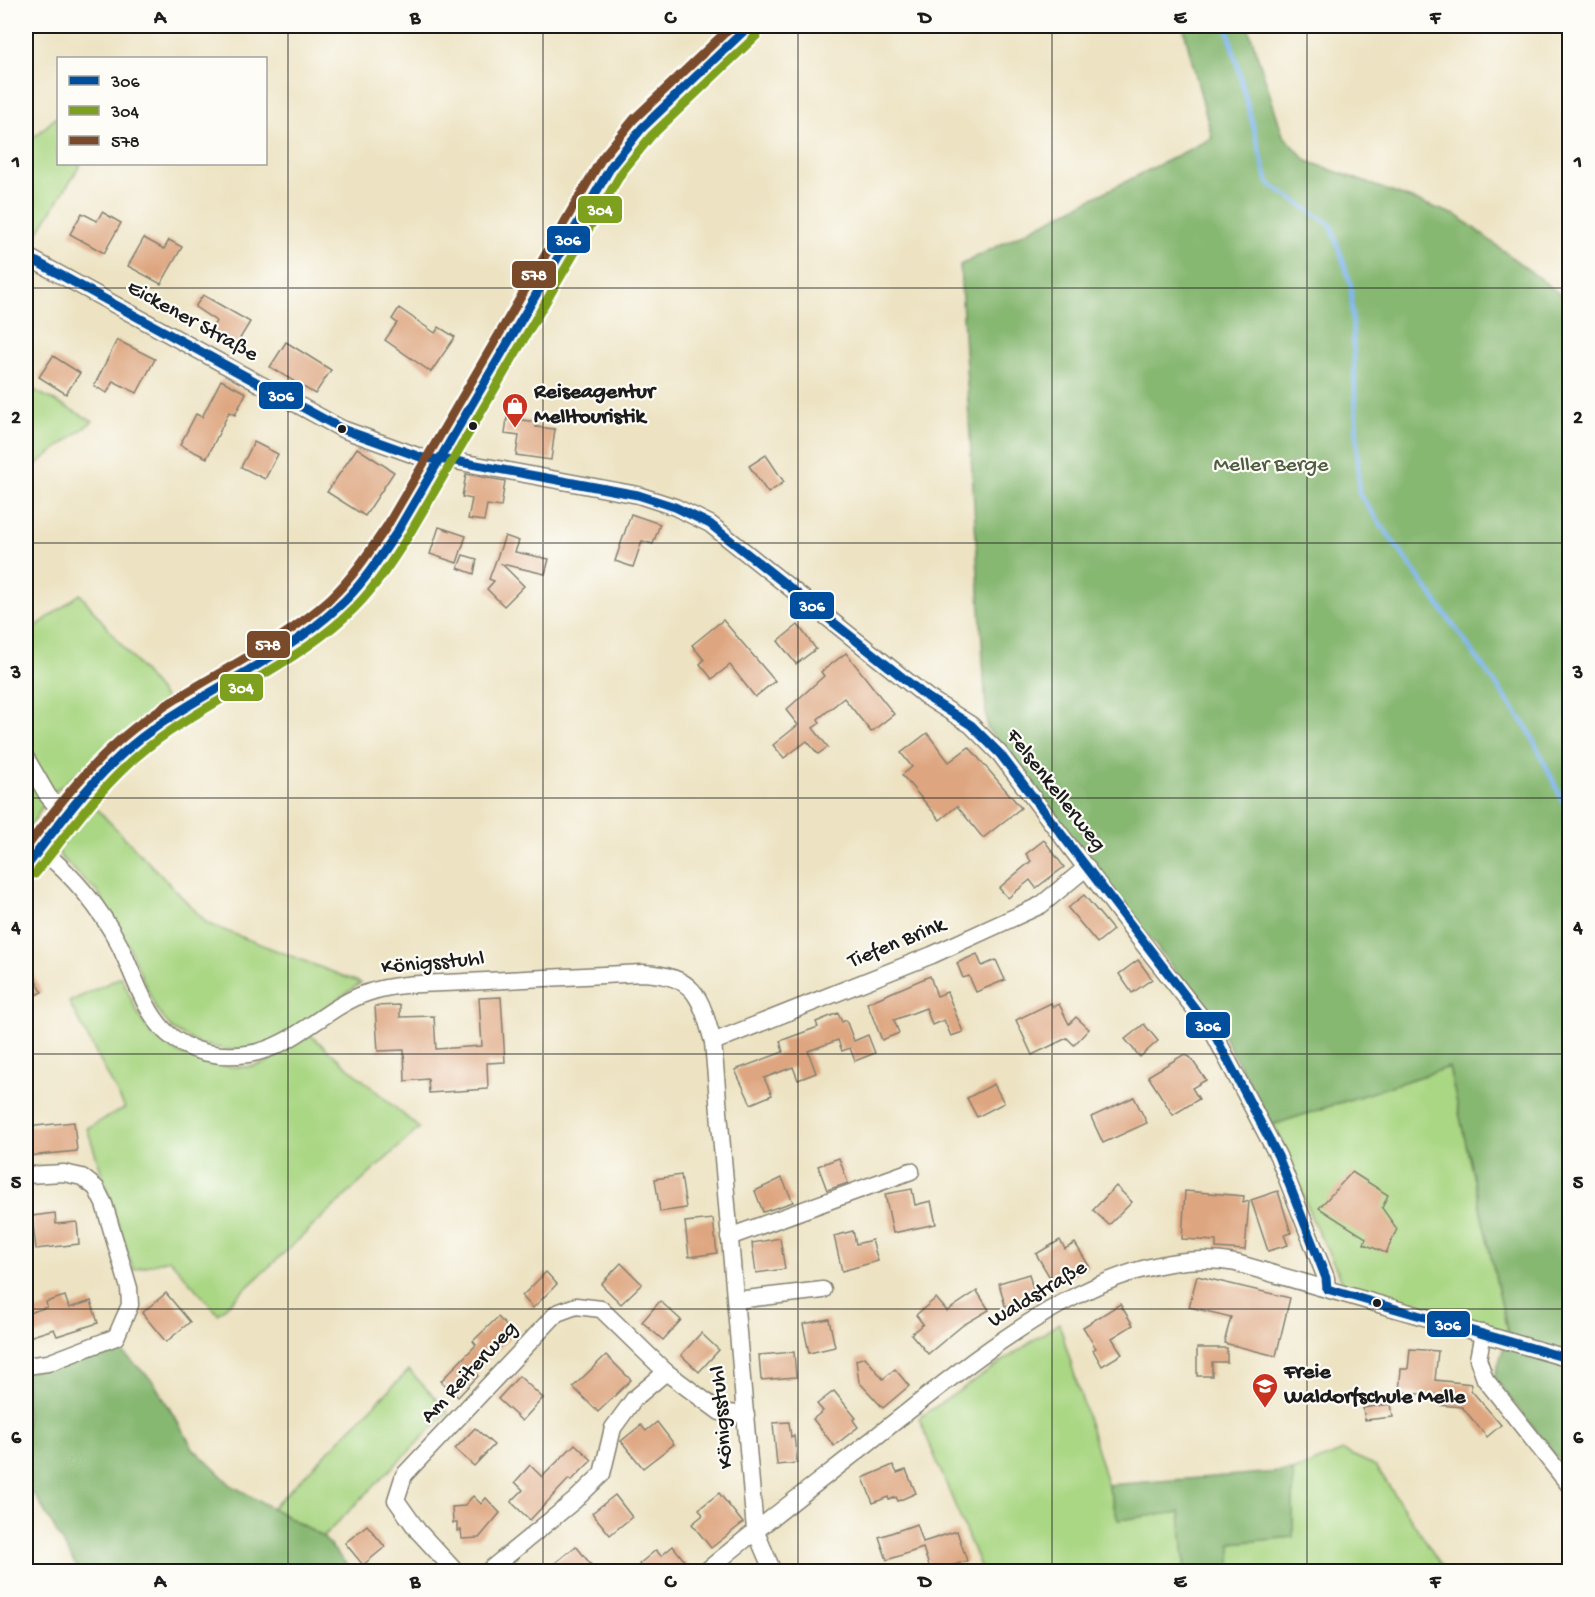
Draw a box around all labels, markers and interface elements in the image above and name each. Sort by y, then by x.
text: A [153,8,168,31]
text: B [409,8,421,31]
text: C [664,8,678,31]
text: D [916,8,932,31]
text: E [1174,8,1188,31]
text: F [1429,8,1442,31]
legend [57,57,267,165]
text: 306 [110,73,141,94]
text: 304 [110,103,140,124]
text: 578 [111,133,140,154]
text: 1 [11,152,20,175]
text: 1 [1573,152,1582,175]
line badge: 304 [577,195,623,224]
text: 304 [587,203,613,222]
line badge: 306 [546,225,591,254]
text: 306 [554,233,582,252]
line badge: 578 [511,260,557,289]
text: 578 [521,268,547,287]
street label: Eickener Straße [122,275,263,369]
place label: Reiseagentur Melltouristik [533,380,657,431]
line badge: 306 [258,381,304,410]
text: 306 [267,389,295,408]
shop icon: Reiseagentur Melltouristik [500,391,530,429]
text: 2 [11,408,21,431]
text: 2 [1573,408,1583,431]
unlabelled marker [467,420,479,432]
unlabelled marker [336,423,348,435]
park label: Meller Berge [1214,453,1329,479]
line badge: 306 [789,591,835,620]
text: 306 [798,599,826,618]
line badge: 578 [246,630,291,659]
text: 578 [255,638,281,657]
text: 3 [10,663,21,686]
text: 3 [1572,663,1583,686]
line badge: 304 [219,673,264,702]
text: 304 [228,681,254,700]
street label: Felsenkellerweg [998,724,1111,857]
street label: Tiefen Brink [843,912,951,976]
text: 4 [10,918,21,941]
text: 4 [1572,918,1583,941]
street label: Königsstuhl [380,947,486,981]
line badge: 306 [1185,1011,1231,1039]
text: 306 [1194,1019,1222,1038]
text: 5 [11,1173,22,1196]
text: 5 [1573,1173,1584,1196]
street label: Waldstraße [984,1255,1093,1335]
unlabelled marker [1371,1297,1383,1309]
line badge: 306 [1426,1310,1471,1338]
street label: Am Reiterweg [416,1316,524,1430]
text: 306 [1434,1318,1462,1337]
place label: Freie Waldorfschule Melle [1283,1360,1466,1411]
street label: Königsstuhl [706,1364,740,1470]
school or university icon: Freie Waldorfschule Melle [1250,1371,1280,1409]
text: 6 [11,1428,22,1451]
text: 6 [1573,1428,1584,1451]
text: A [153,1572,168,1595]
text: B [409,1572,421,1595]
text: C [664,1572,678,1595]
text: D [916,1572,932,1595]
text: E [1174,1572,1188,1595]
text: F [1429,1572,1442,1595]

